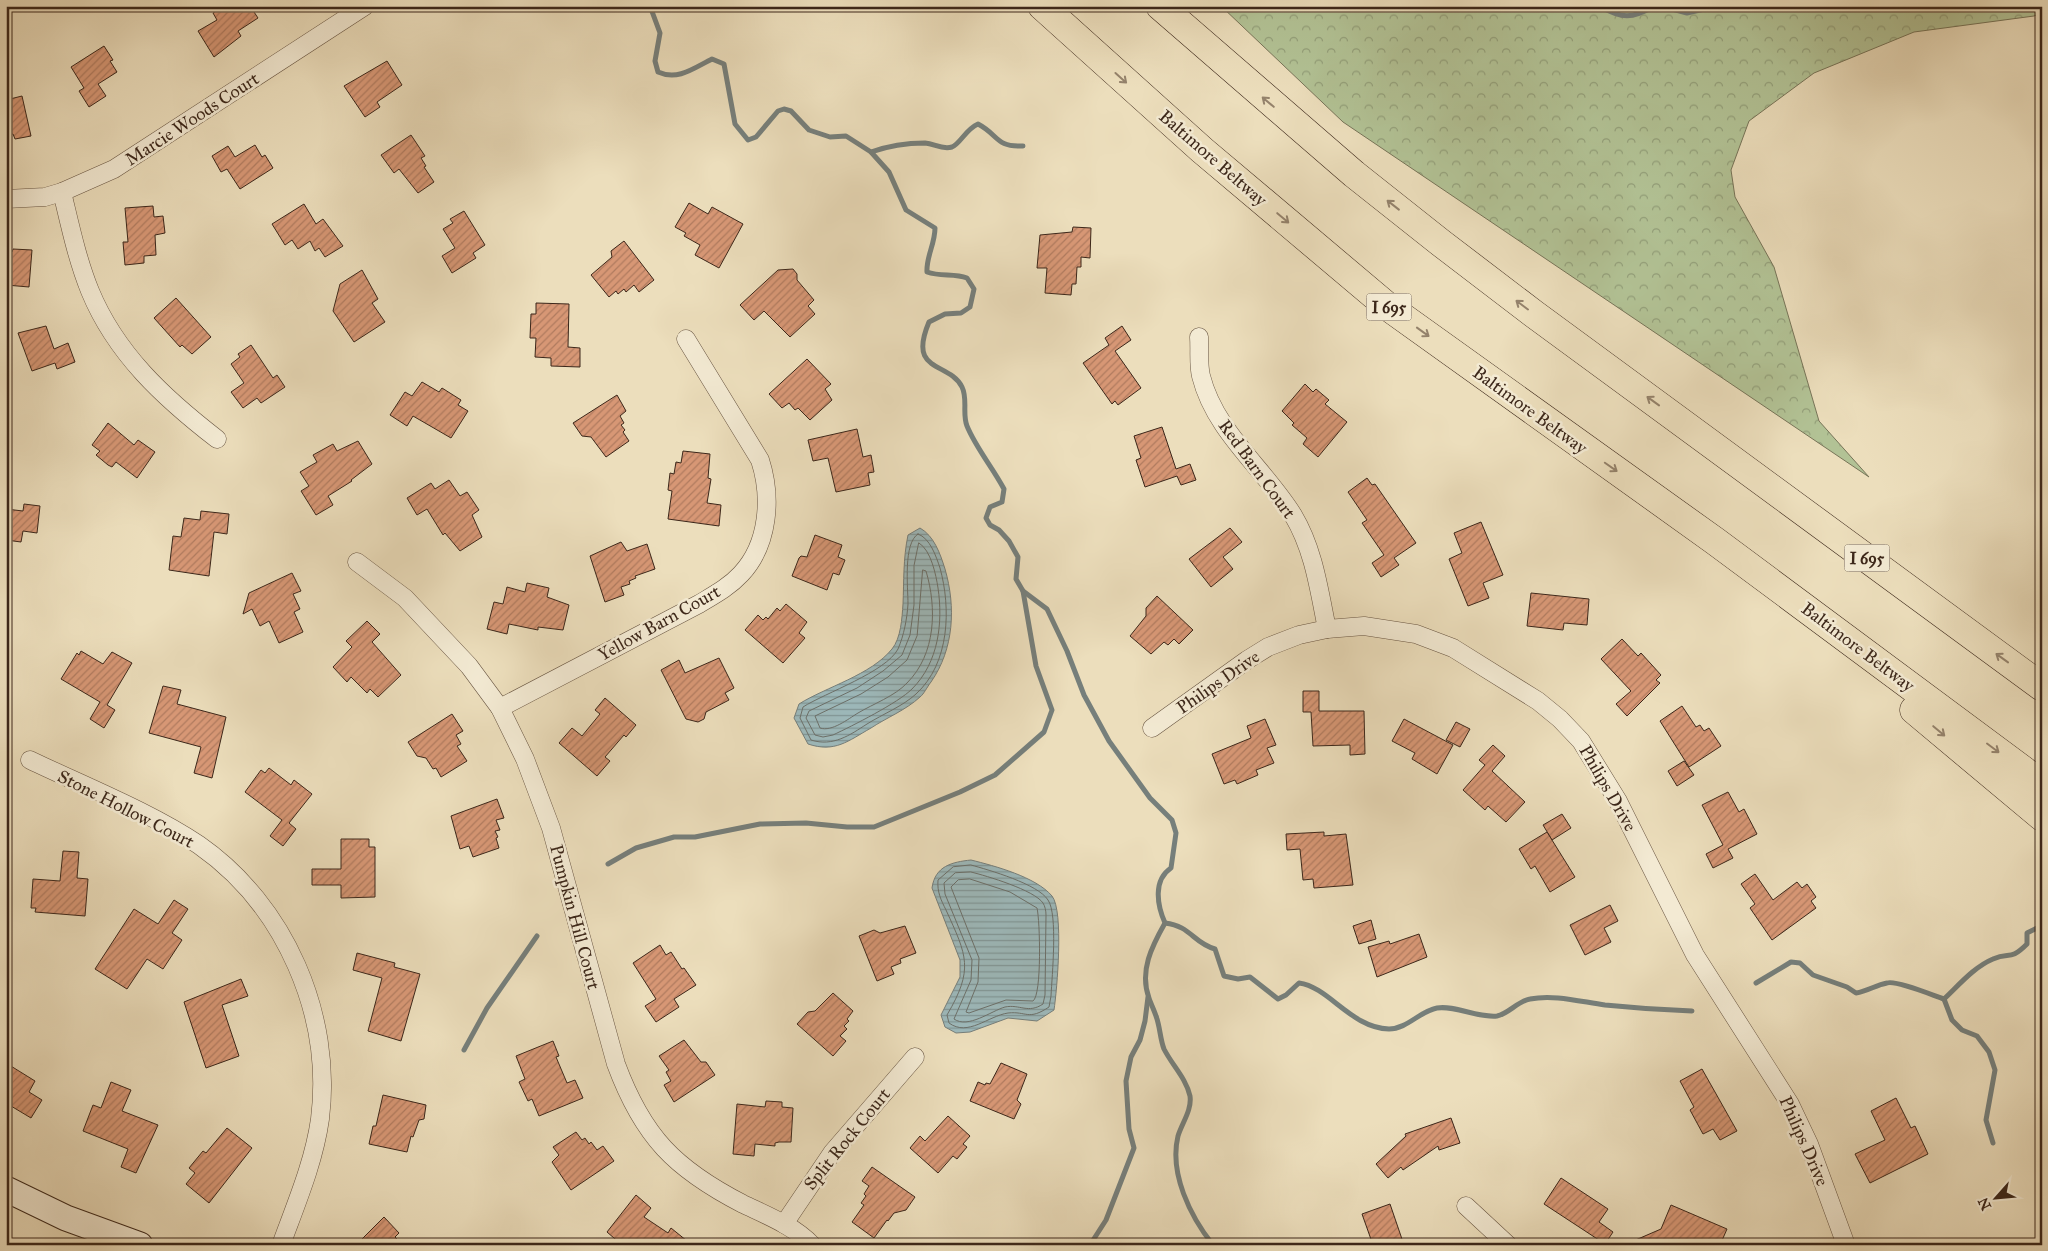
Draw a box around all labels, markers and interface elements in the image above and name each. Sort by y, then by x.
street label: Marcie Woods Court [121,67,264,170]
one-way arrow [1114,72,1127,83]
one-way arrow [1262,96,1275,107]
street label: Baltimore Beltway [1154,105,1272,211]
one-way arrow [1387,200,1400,211]
one-way arrow [1276,213,1289,224]
road number: I 695 [1366,294,1412,320]
one-way arrow [1515,300,1529,310]
one-way arrow [1415,327,1429,337]
street label: Baltimore Beltway [1469,361,1592,459]
one-way arrow [1646,396,1660,406]
street label: Red Barn Court [1214,415,1301,523]
one-way arrow [1604,462,1618,472]
road number: I 695 [1844,544,1890,572]
street label: Yellow Barn Court [594,580,724,666]
street label: Baltimore Beltway [1797,597,1919,697]
street label: Philips Drive [1172,645,1264,719]
one-way arrow [1995,653,2009,663]
one-way arrow [1932,725,1945,736]
street label: Philips Drive [1574,741,1642,835]
one-way arrow [1986,742,1999,753]
street label: Stone Hollow Court [54,765,198,853]
street label: Pumpkin Hill Court [545,842,605,992]
street label: Split Rock Court [799,1083,895,1194]
street label: Philips Drive [1774,1093,1834,1189]
north arrow [1970,1174,2020,1224]
text: N [1975,1194,1995,1213]

